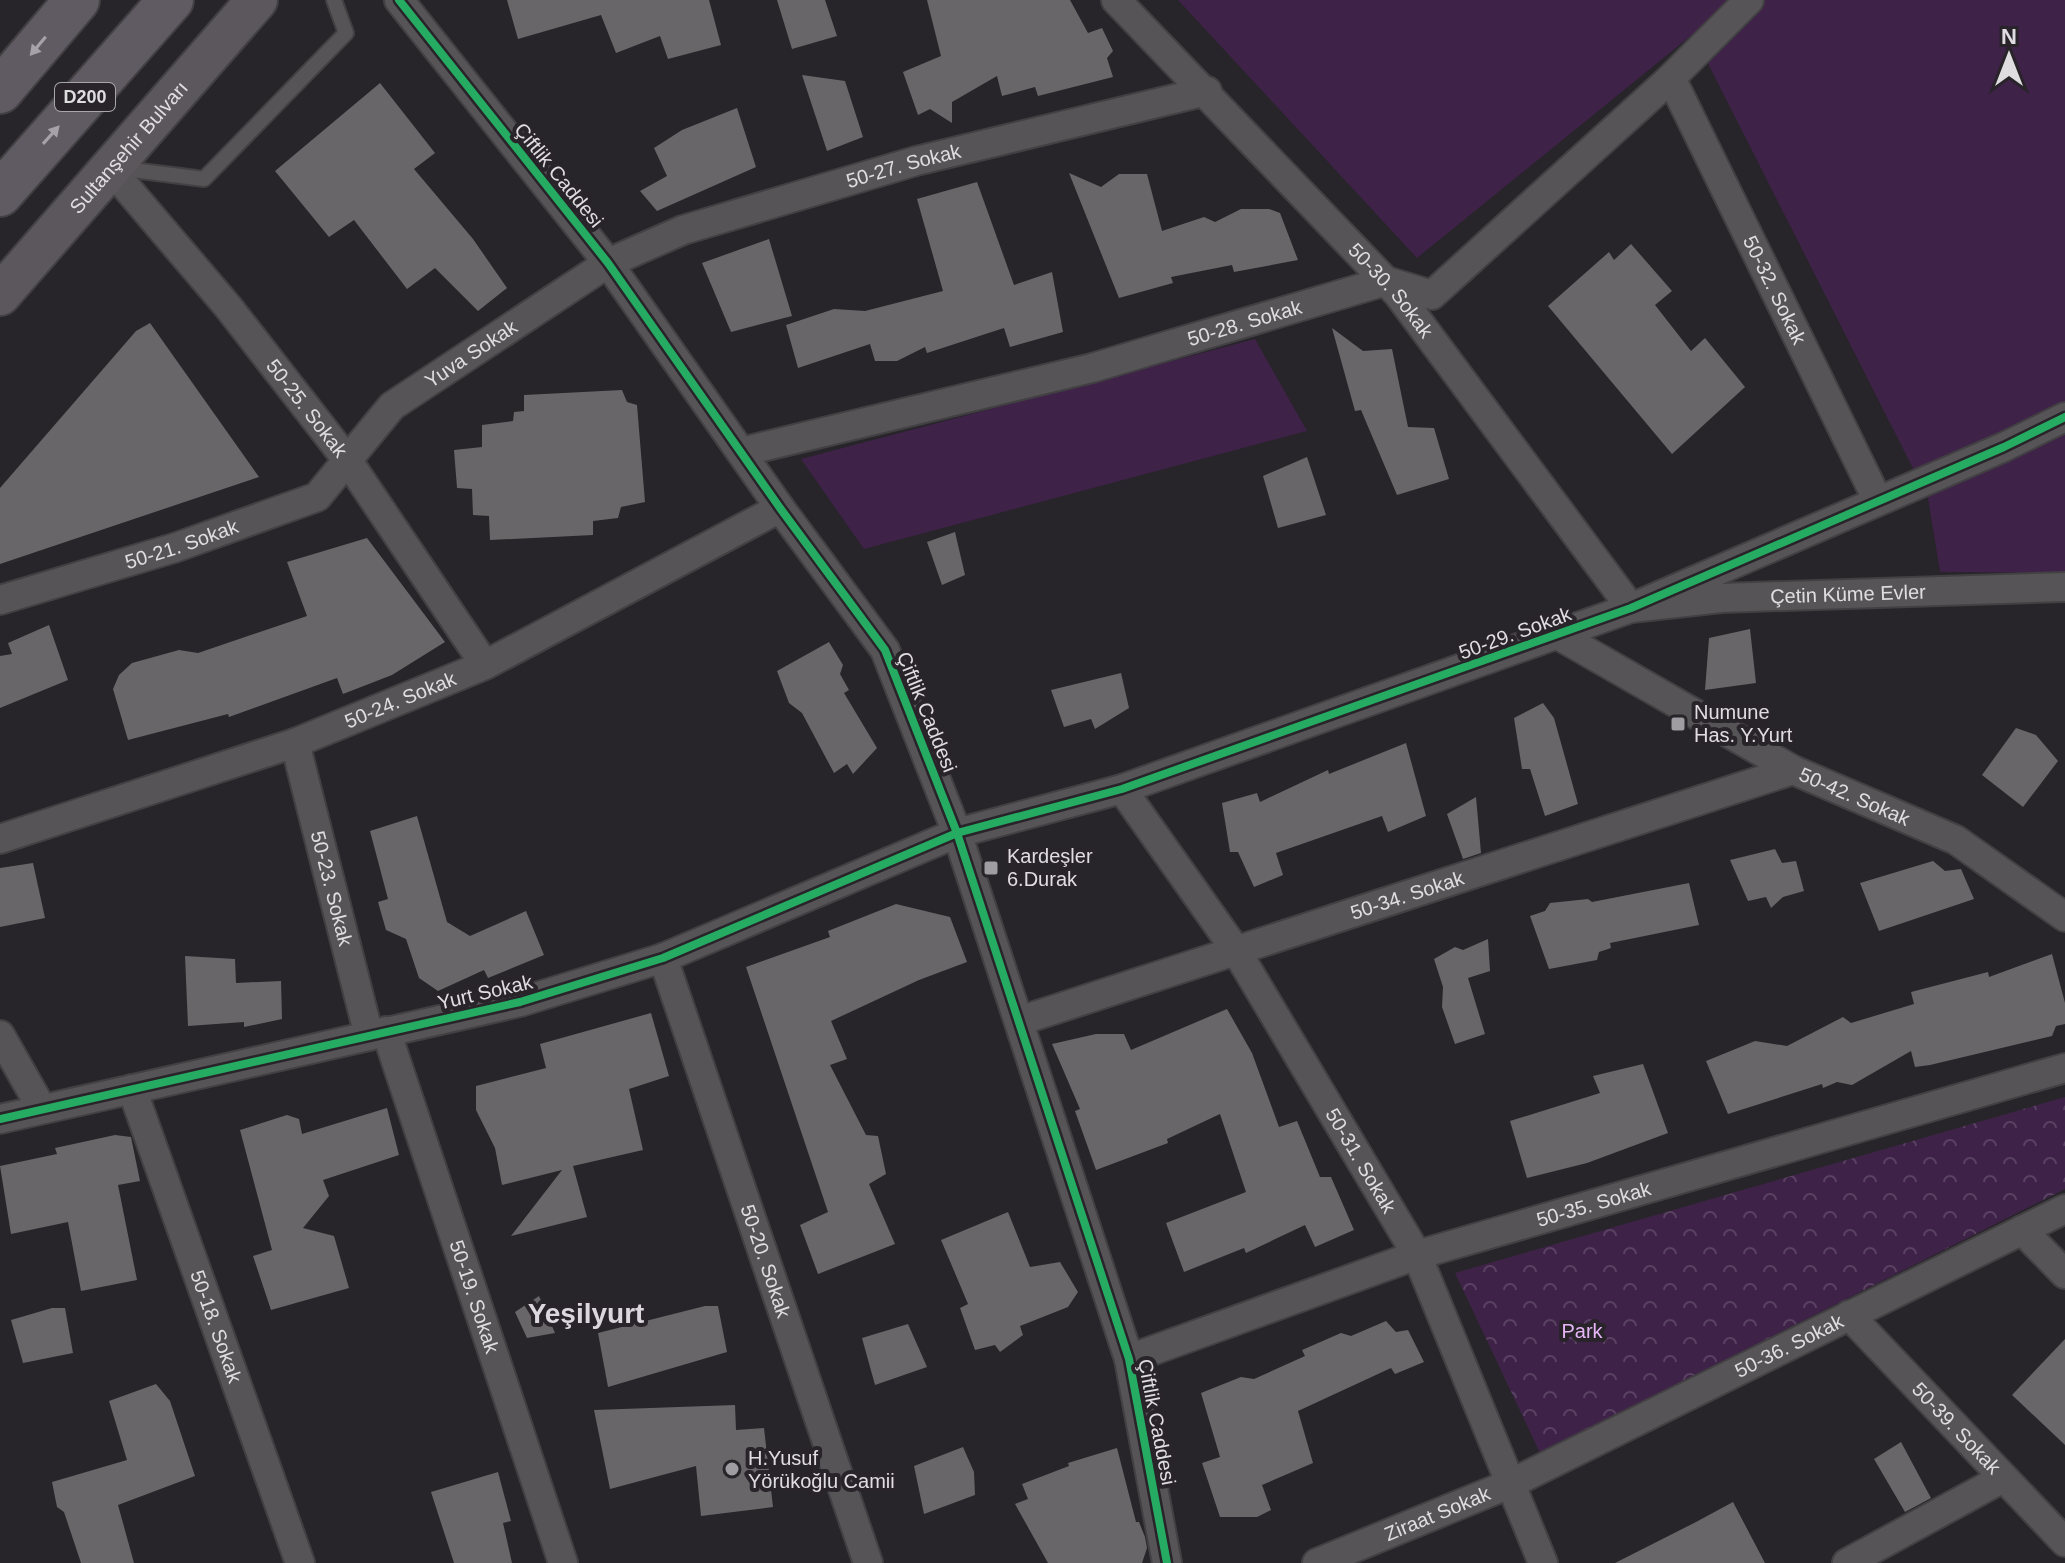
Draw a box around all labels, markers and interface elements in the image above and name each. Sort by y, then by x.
north arrow [1969,16,2049,96]
text: N [2001,24,2017,49]
one-way arrow [30,35,47,55]
street label: Sultanşehir Bulvarı [65,77,192,218]
road number: D200 [55,83,115,111]
street label: Çiftlik Caddesi [510,118,608,232]
one-way arrow [42,125,59,145]
street label: 50-27. Sokak [844,139,964,192]
street label: 50-32. Sokak [1739,232,1811,349]
street label: 50-30. Sokak [1344,239,1438,343]
street label: 50-28. Sokak [1185,295,1305,350]
street label: Yuva Sokak [421,315,522,392]
street label: 50-25. Sokak [262,355,352,462]
street label: 50-21. Sokak [122,515,242,573]
street label: Çetin Küme Evler [1770,580,1926,607]
street label: 50-29. Sokak [1456,602,1575,663]
street label: Çiftlik Caddesi [893,649,961,775]
street label: 50-24. Sokak [342,667,460,732]
place label: Numune Has. Y.Yurt [1694,701,1793,746]
marker: Numune Has. Y.Yurt [1669,715,1687,733]
street label: 50-42. Sokak [1796,763,1914,830]
street label: 50-23. Sokak [307,829,357,949]
place label: Kardeşler 6.Durak [1007,845,1093,890]
marker: Kardeşler 6.Durak [982,859,1000,877]
street label: 50-34. Sokak [1348,866,1468,924]
street label: Yurt Sokak [435,970,536,1014]
street label: 50-31. Sokak [1321,1104,1401,1218]
street label: 50-35. Sokak [1534,1177,1654,1231]
street label: 50-20. Sokak [736,1202,795,1321]
street label: 50-19. Sokak [445,1237,504,1357]
street label: 50-18. Sokak [186,1267,247,1387]
district label: Yeşilyurt [528,1298,644,1329]
street label: 50-36. Sokak [1731,1309,1848,1382]
park label: Park [1561,1320,1604,1342]
street label: Çiftlik Caddesi [1134,1357,1180,1487]
street label: 50-39. Sokak [1908,1378,2006,1479]
place label: H.Yusuf Yörükoğlu Camii [748,1447,895,1492]
marker: H.Yusuf Yörükoğlu Camii [723,1460,741,1478]
street label: Ziraat Sokak [1381,1482,1494,1545]

